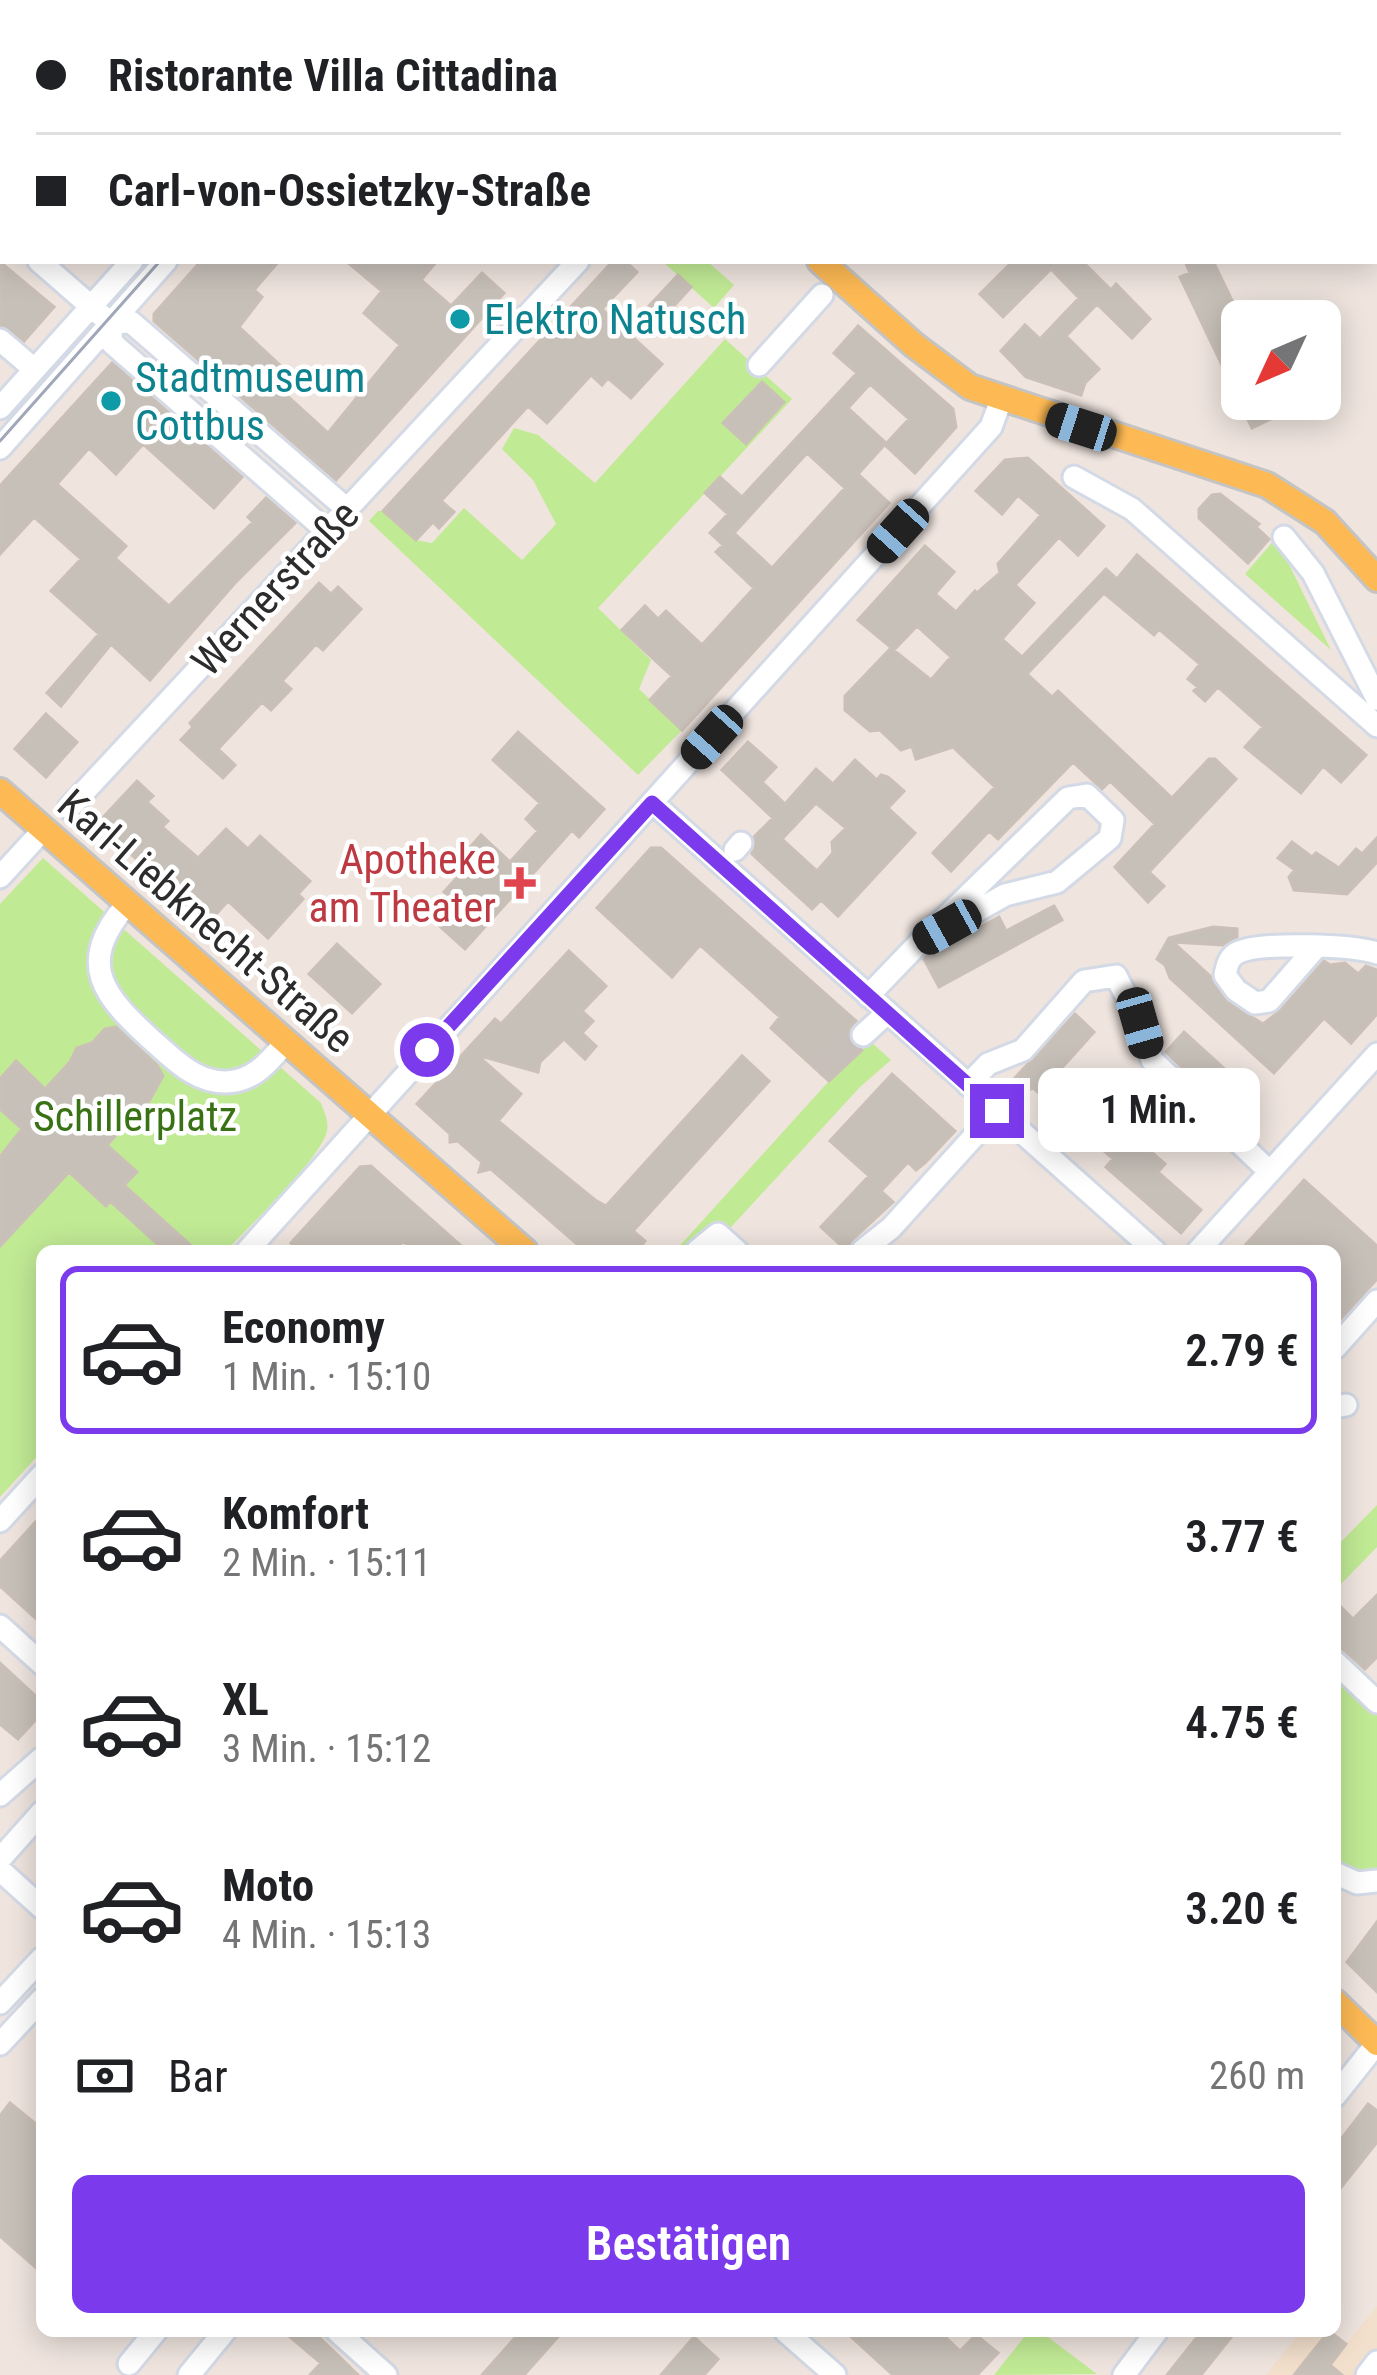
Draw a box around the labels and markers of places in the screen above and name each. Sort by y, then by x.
place label: Elektro Natusch [484,295,746,344]
marker: Elektro Natusch [447,306,473,332]
place label: Stadtmuseum Cottbus [135,353,365,450]
marker: Stadtmuseum Cottbus [98,388,124,414]
place label: Apotheke am Theater [309,835,496,932]
marker: Apotheke am Theater [507,870,533,896]

